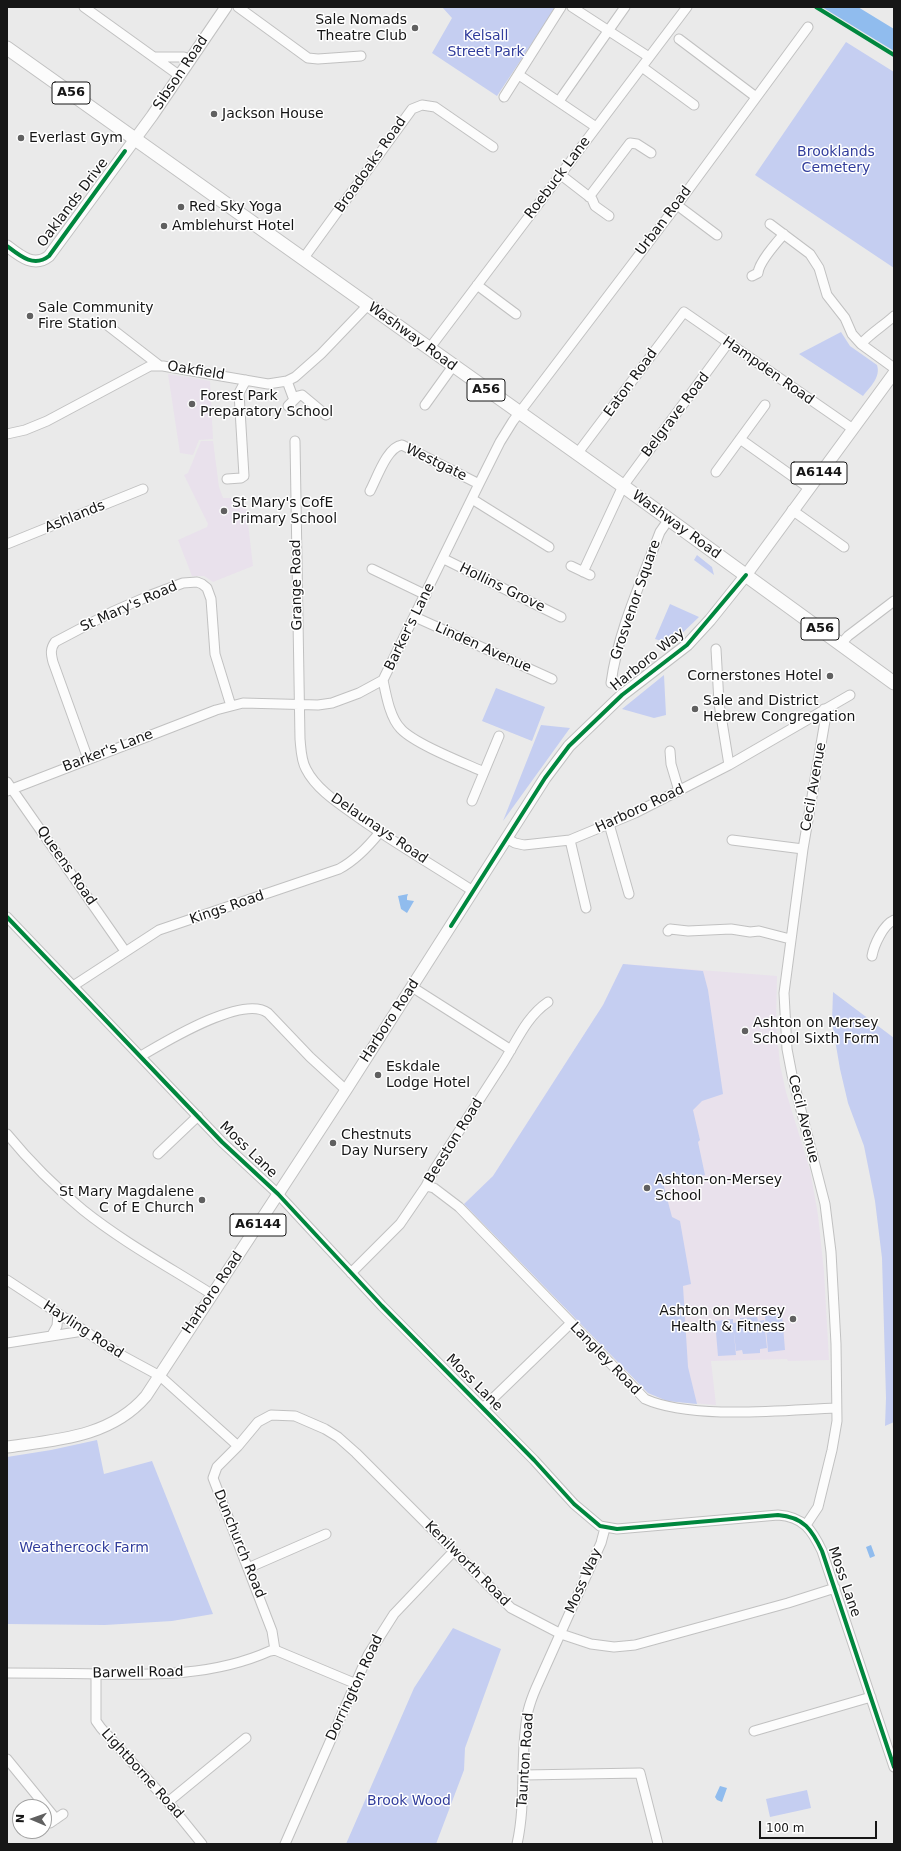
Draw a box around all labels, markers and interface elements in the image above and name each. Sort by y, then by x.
place label: Sale Nomads Theatre Club [315,12,407,44]
marker: Sale Nomads Theatre Club [410,23,420,33]
park label: Kelsall Street Park [447,28,525,60]
street label: Sibson Road [150,33,212,113]
road number: A56 [52,82,90,104]
place label: Jackson House [222,106,324,122]
marker: Jackson House [209,109,219,119]
street label: Broadoaks Road [332,114,410,216]
place label: Everlast Gym [29,130,123,146]
marker: Everlast Gym [16,133,26,143]
street label: Roebuck Lane [522,134,594,222]
park label: Brooklands Cemetery [797,144,875,176]
street label: Oaklands Drive [34,155,112,251]
street label: Urban Road [633,183,695,259]
place label: Red Sky Yoga [189,199,282,215]
marker: Red Sky Yoga [176,202,186,212]
place label: Amblehurst Hotel [172,218,294,234]
marker: Amblehurst Hotel [159,221,169,231]
street label: Washway Road [364,299,460,375]
place label: Sale Community Fire Station [38,300,153,332]
marker: Sale Community Fire Station [25,311,35,321]
street label: Hampden Road [719,333,817,409]
street label: Eaton Road [601,346,661,420]
street label: Oakfield [166,358,226,384]
street label: Belgrave Road [639,369,713,461]
road number: A56 [467,379,505,401]
place label: Forest Park Preparatory School [200,388,333,420]
marker: Forest Park Preparatory School [187,399,197,409]
street label: Westgate [403,441,469,485]
road number: A6144 [791,462,847,484]
street label: Washway Road [628,487,724,563]
place label: St Mary's CofE Primary School [232,495,337,528]
street label: Ashlands [43,497,107,537]
marker: St Mary's CofE Primary School [219,506,229,516]
street label: Grosvenor Square [608,538,664,662]
street label: Grange Road [288,539,306,631]
street label: Hollins Grove [456,560,548,616]
street label: St Mary's Road [78,578,180,636]
street label: Barker's Lane [382,580,438,674]
road number: A56 [801,618,839,640]
street label: Linden Avenue [432,619,534,677]
street label: Harboro Way [608,625,688,695]
place label: Cornerstones Hotel [687,668,822,684]
marker: Cornerstones Hotel [825,671,835,681]
place label: Sale and District Hebrew Congregation [703,693,855,726]
marker: Sale and District Hebrew Congregation [690,704,700,714]
street label: Barker's Lane [60,726,156,776]
street label: Cecil Avenue [798,741,830,833]
street label: Harboro Road [593,781,687,837]
street label: Delaunays Road [327,790,431,868]
street label: Queens Road [32,823,100,909]
street label: Kings Road [188,887,266,929]
street label: Harboro Road [357,976,423,1066]
place label: Ashton on Mersey School Sixth Form [753,1015,879,1048]
marker: Ashton on Mersey School Sixth Form [740,1026,750,1036]
place label: Eskdale Lodge Hotel [386,1059,470,1092]
marker: Eskdale Lodge Hotel [373,1070,383,1080]
street label: Cecil Avenue [784,1073,822,1165]
street label: Beeston Road [421,1096,487,1186]
street label: Moss Lane [216,1118,280,1182]
place label: Chestnuts Day Nursery [341,1127,428,1160]
marker: Chestnuts Day Nursery [328,1138,338,1148]
place label: Ashton-on-Mersey School [655,1172,782,1204]
marker: Ashton-on-Mersey School [642,1183,652,1193]
place label: St Mary Magdalene C of E Church [59,1184,194,1216]
marker: St Mary Magdalene C of E Church [197,1195,207,1205]
road number: A6144 [230,1214,286,1236]
street label: Harboro Road [179,1249,247,1337]
street label: Hayling Road [40,1298,126,1362]
place label: Ashton on Mersey Health & Fitness [659,1303,785,1336]
marker: Ashton on Mersey Health & Fitness [788,1314,798,1324]
street label: Langley Road [566,1319,644,1399]
street label: Moss Lane [442,1351,506,1415]
street label: Dunchurch Road [210,1487,268,1601]
street label: Kenilworth Road [421,1518,513,1610]
park label: Weathercock Farm [19,1540,149,1556]
street label: Moss Lane [824,1544,864,1620]
street label: Moss Way [562,1546,606,1616]
street label: Dorrington Road [323,1632,387,1744]
street label: Barwell Road [92,1664,184,1682]
street label: Taunton Road [514,1712,538,1808]
street label: Lightborne Road [97,1726,187,1822]
park label: Brook Wood [367,1793,451,1809]
north arrow [12,1799,52,1839]
scale bar [761,1813,879,1839]
text: N [14,1814,27,1823]
text: 100 m [766,1821,804,1835]

